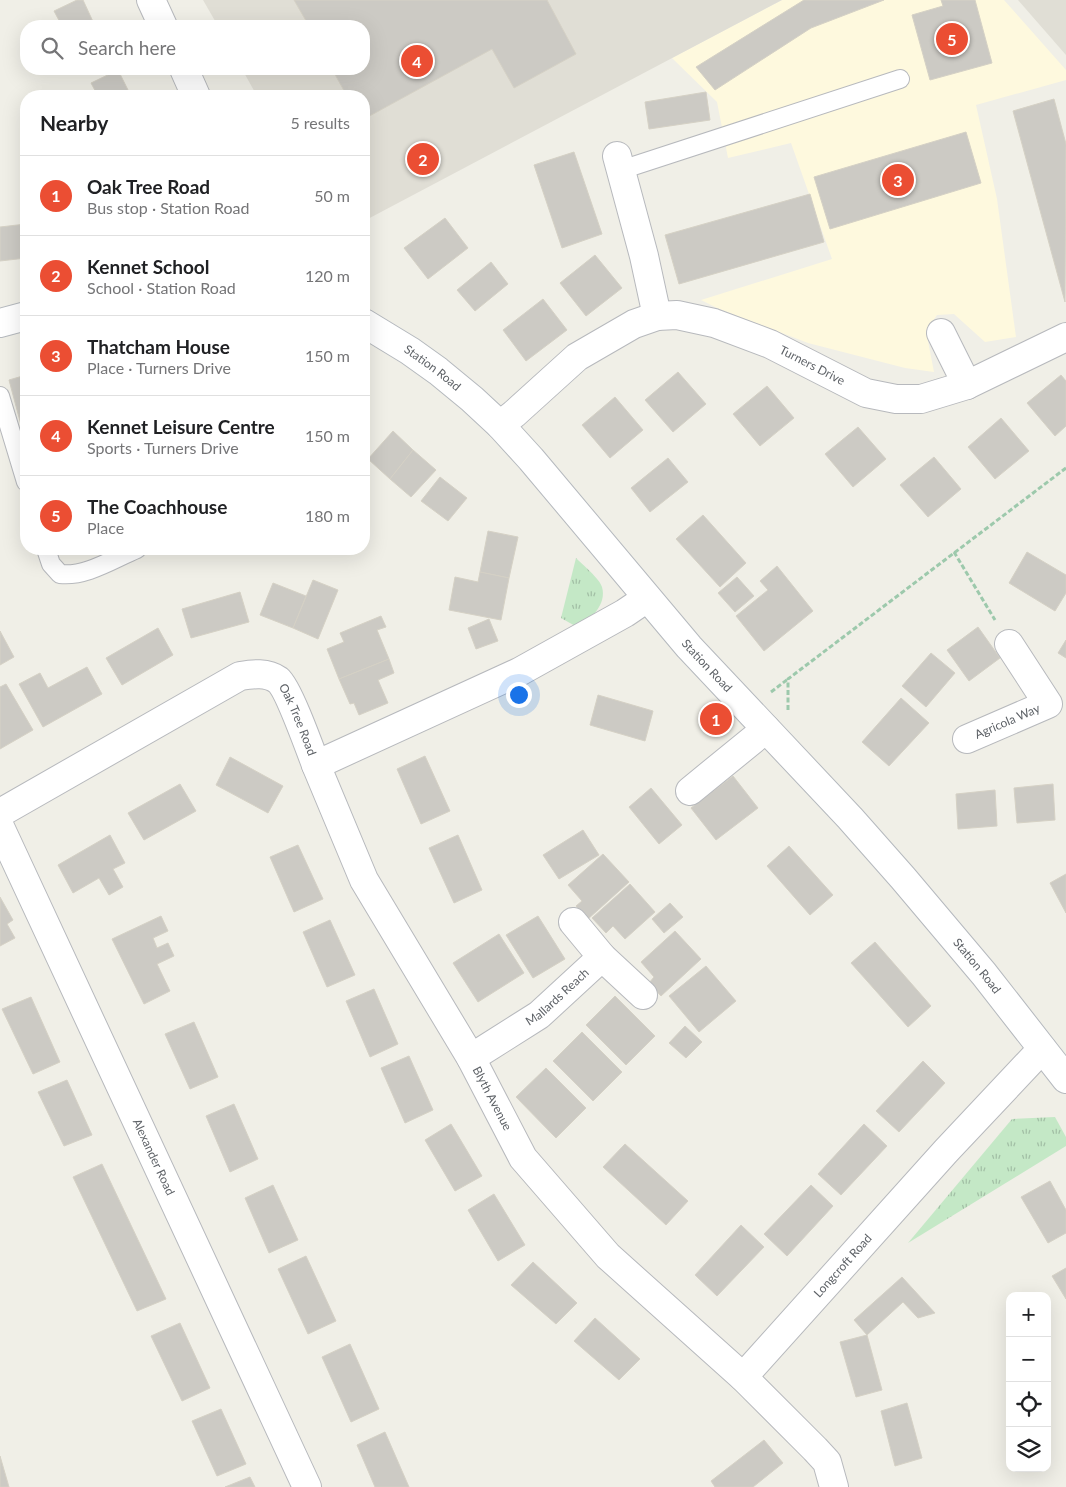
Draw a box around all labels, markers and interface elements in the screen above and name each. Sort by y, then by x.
search box [20,20,370,75]
pin: 5 [936,20,968,58]
icon: search [38,34,66,62]
text: Search here [78,36,176,59]
pin: 4 [401,42,433,80]
text: Nearby [40,110,108,135]
text: 5 results [290,113,350,132]
pin: 2 [407,140,439,178]
pin: 3 [882,161,914,199]
text: Oak Tree Road [87,175,210,198]
text: 1 [51,186,61,205]
text: 50 m [314,186,350,205]
text: Bus stop · Station Road [87,198,249,217]
text: Kennet School [87,255,209,278]
text: 2 [51,266,61,285]
text: 120 m [305,266,350,285]
text: School · Station Road [87,278,236,297]
text: Thatcham House [87,335,230,358]
street label: Station Road [402,341,464,394]
street label: Turners Drive [777,342,848,388]
text: 3 [51,346,61,365]
text: 150 m [305,346,350,365]
text: Place · Turners Drive [87,358,231,377]
text: Kennet Leisure Centre [87,415,275,438]
text: 4 [51,426,61,445]
text: 150 m [305,426,350,445]
text: Sports · Turners Drive [87,438,239,457]
text: The Coachhouse [87,495,227,518]
text: 5 [51,506,61,525]
text: 180 m [305,506,350,525]
text: Place [87,518,124,537]
street label: Station Road [679,636,736,695]
street label: Oak Tree Road [276,681,320,758]
your location [506,682,532,708]
pin: 1 [700,700,732,738]
street label: Agricola Way [972,700,1043,742]
street label: Station Road [950,935,1004,996]
street label: Mallards Reach [523,965,592,1029]
street label: Blyth Avenue [470,1064,515,1133]
street label: Alexander Road [130,1116,178,1198]
street label: Longcroft Road [810,1231,875,1300]
map controls [1006,1292,1051,1472]
button: + [1006,1292,1051,1337]
button: − [1006,1337,1051,1382]
button: locate [1006,1382,1051,1427]
button: layers [1006,1427,1051,1472]

